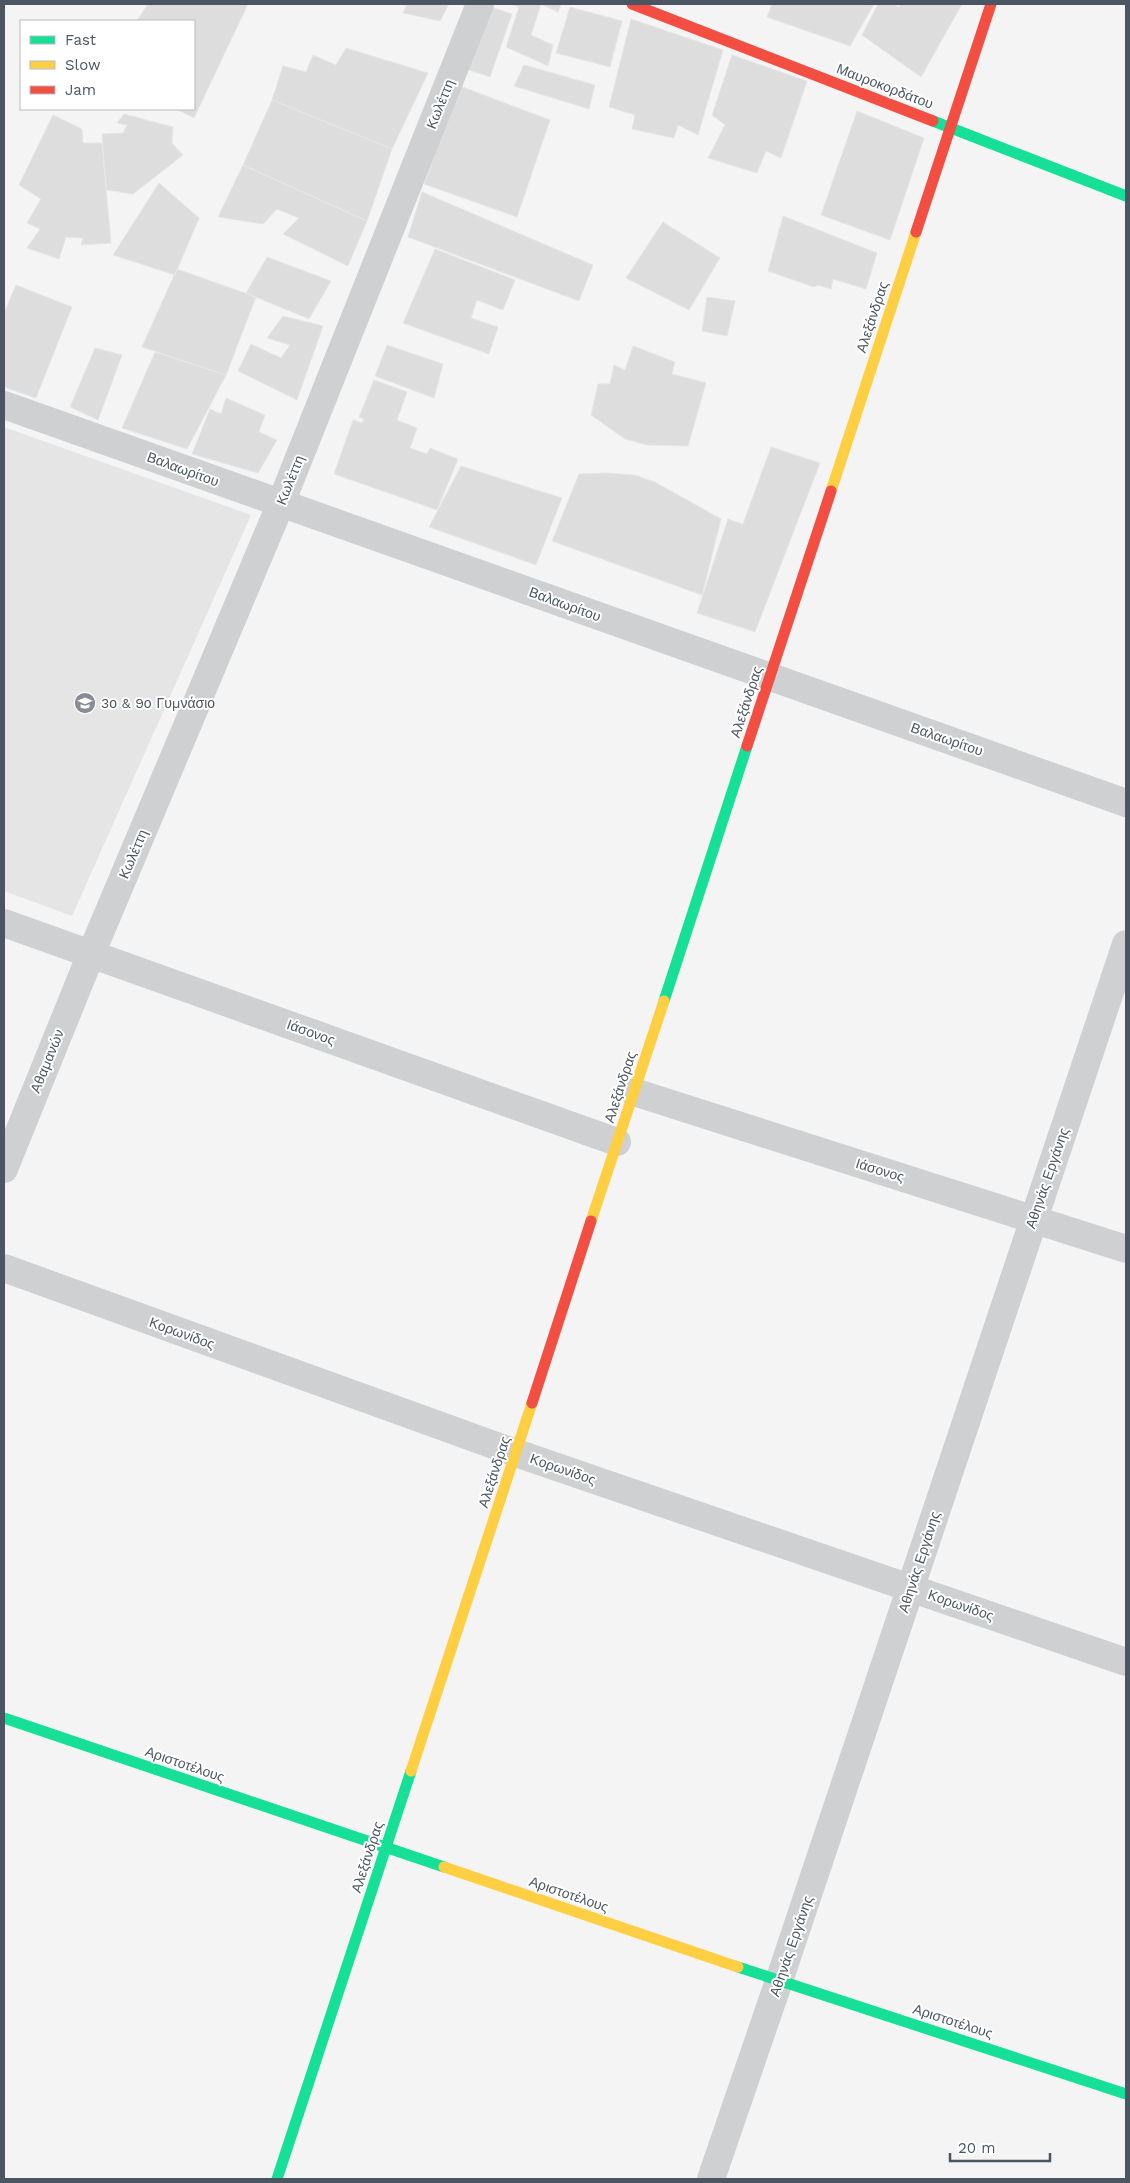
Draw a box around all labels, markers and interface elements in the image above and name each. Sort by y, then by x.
legend [20,20,195,110]
text: Fast [65,31,97,49]
text: Slow [65,56,101,74]
street label: Μαυροκορδάτου [834,60,936,112]
street label: Κωλέττη [423,77,457,131]
text: Jam [65,81,96,99]
street label: Αλεξάνδρας [853,279,891,355]
street label: Βαλαωρίτου [145,449,221,489]
street label: Κωλέττη [273,453,307,507]
street label: Βαλαωρίτου [527,584,603,624]
street label: Αλεξάνδρας [727,664,765,740]
school or university icon: 3ο & 9ο Γυμνάσιο [73,691,97,715]
place label: 3ο & 9ο Γυμνάσιο [101,695,215,711]
street label: Βαλαωρίτου [909,719,985,759]
street label: Κωλέττη [115,827,151,881]
street label: Ιάσονος [285,1016,337,1048]
street label: Αθαμανών [27,1027,67,1095]
street label: Αλεξάνδρας [601,1049,639,1125]
street label: Αθηνάς Εργάνης [1022,1125,1072,1230]
street label: Ιάσονος [854,1155,906,1185]
street label: Κορωνίδος [147,1314,217,1352]
street label: Αλεξάνδρας [475,1434,513,1510]
street label: Κορωνίδος [528,1450,598,1488]
street label: Αθηνάς Εργάνης [895,1509,943,1615]
street label: Κορωνίδος [926,1586,996,1624]
street label: Αριστοτέλους [143,1743,227,1785]
street label: Αλεξάνδρας [348,1819,386,1895]
street label: Αριστοτέλους [527,1873,611,1915]
street label: Αθηνάς Εργάνης [766,1893,816,1998]
street label: Αριστοτέλους [911,2001,995,2041]
scale bar [950,2130,1050,2162]
text: 20 m [958,2139,996,2157]

